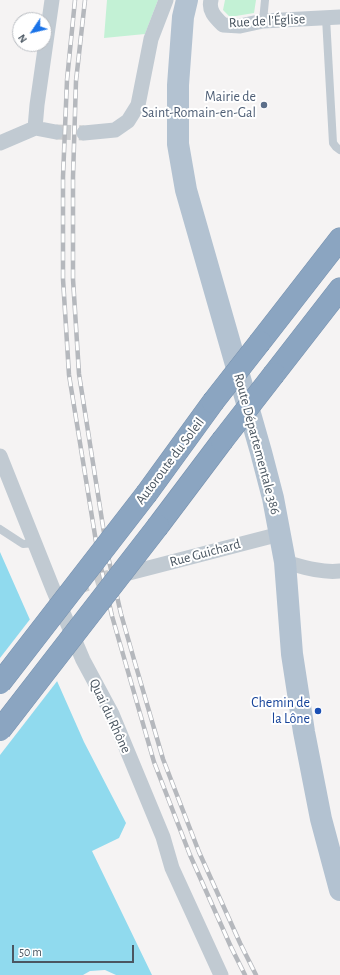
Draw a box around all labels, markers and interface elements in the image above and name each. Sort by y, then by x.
street label: Rue de l'Église [228,11,306,31]
north arrow [12,12,52,52]
text: N [16,32,29,45]
place label: Mairie de Saint-Romain-en-Gal [142,89,256,122]
marker: Mairie de Saint-Romain-en-Gal [259,100,269,110]
street label: Route Départementale 386 [230,372,284,516]
street label: Autoroute du Soleil [132,414,208,508]
street label: Rue Guichard [168,535,242,571]
street label: Quai du Rhône [85,676,135,756]
place label: Chemin de la Lône [251,695,310,728]
marker: Chemin de la Lône [313,706,323,716]
scale bar [14,937,136,963]
text: 50 m [19,946,42,958]

